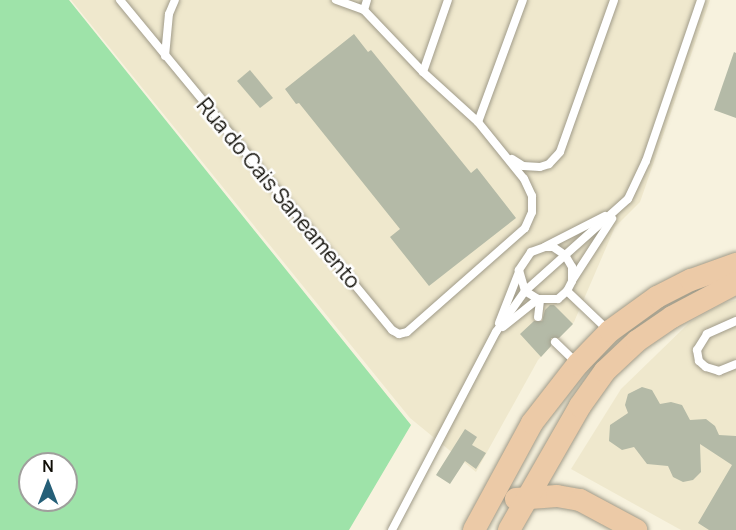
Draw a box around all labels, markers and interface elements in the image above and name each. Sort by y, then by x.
street label: Rua do Cais Saneamento [192,93,366,293]
north arrow [18,452,78,512]
text: N [42,455,54,477]

